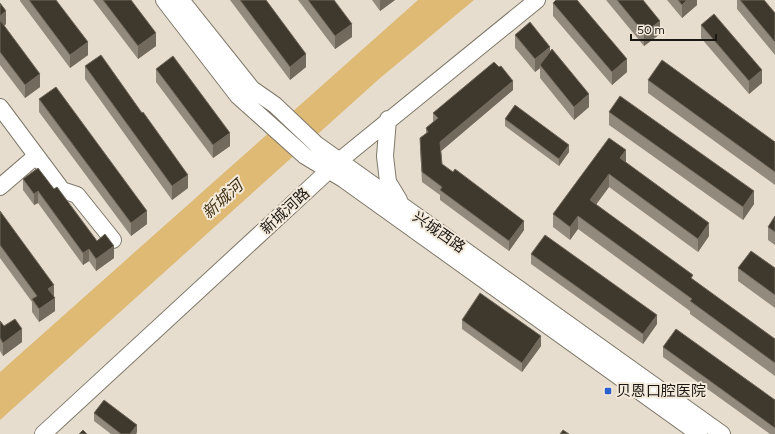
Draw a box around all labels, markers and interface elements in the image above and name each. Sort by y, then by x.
scale bar [631,16,716,42]
text: 50 m [637,23,665,37]
water label: 新城河 [198,174,249,222]
street label: 新城河路 [257,184,313,238]
street label: 兴城西路 [409,207,469,257]
place label: 贝恩口腔医院 [616,382,706,400]
marker: 贝恩口腔医院 [603,386,613,396]

